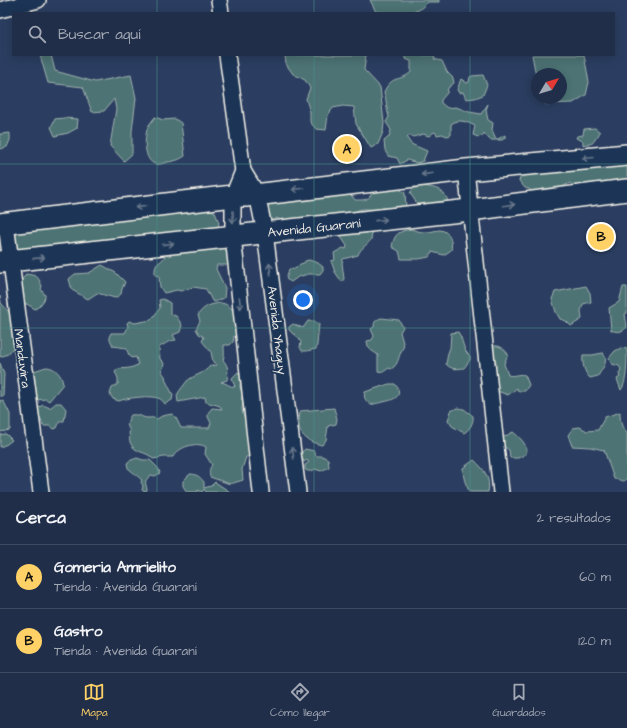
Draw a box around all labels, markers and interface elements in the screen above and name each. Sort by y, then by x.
search box [12,12,615,56]
icon: search [26,23,48,45]
text: Buscar aquí [58,24,140,45]
north arrow [531,68,567,104]
pin: A [334,134,360,164]
one-way arrow [582,155,595,162]
one-way arrow [421,170,434,178]
one-way arrow [292,186,305,193]
one-way arrow [502,201,515,209]
one-way arrow [135,203,148,211]
one-way arrow [229,210,237,223]
street label: Avenida Guaraní [267,214,362,242]
one-way arrow [374,216,387,223]
pin: B [588,222,614,252]
one-way arrow [161,240,174,247]
one-way arrow [32,254,45,262]
one-way arrow [266,263,274,276]
street label: Avenida Yhaguy [262,285,291,376]
your location [293,290,313,310]
one-way arrow [237,296,244,309]
street label: Manduvira [9,327,35,389]
one-way arrow [290,447,297,460]
text: Cerca [16,506,66,530]
text: 2 resultados [537,509,611,527]
text: Gomeria Amrielito [54,557,176,578]
text: A [25,568,33,586]
text: 60 m [579,568,611,586]
text: Tienda · Avenida Guaraní [54,578,197,596]
text: Gastro [54,621,102,642]
text: B [24,632,34,650]
text: 120 m [578,632,611,650]
text: Tienda · Avenida Guaraní [54,642,197,660]
tab: Mapa [81,681,108,720]
tab: Cómo llegar [270,681,330,720]
tab: Guardados [492,681,546,720]

